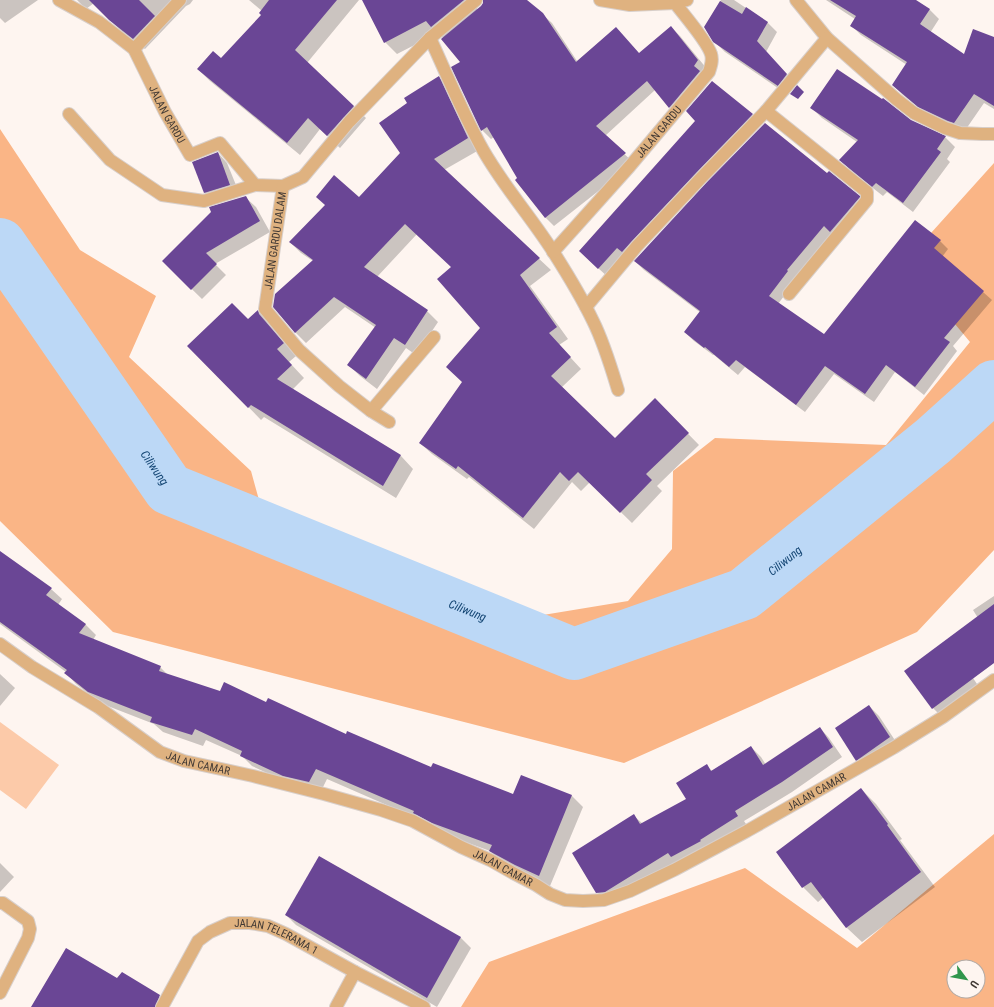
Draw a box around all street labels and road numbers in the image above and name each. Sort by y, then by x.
street label: JALAN GARDU [146,83,188,146]
street label: JALAN GARDU [634,104,685,161]
street label: JALAN GARDU DALAM [262,191,289,290]
street label: JALAN CAMAR [164,749,231,778]
street label: JALAN CAMAR [785,770,848,814]
street label: JALAN CAMAR [471,847,535,889]
street label: JALAN TELERAMA 1 [234,917,320,957]

